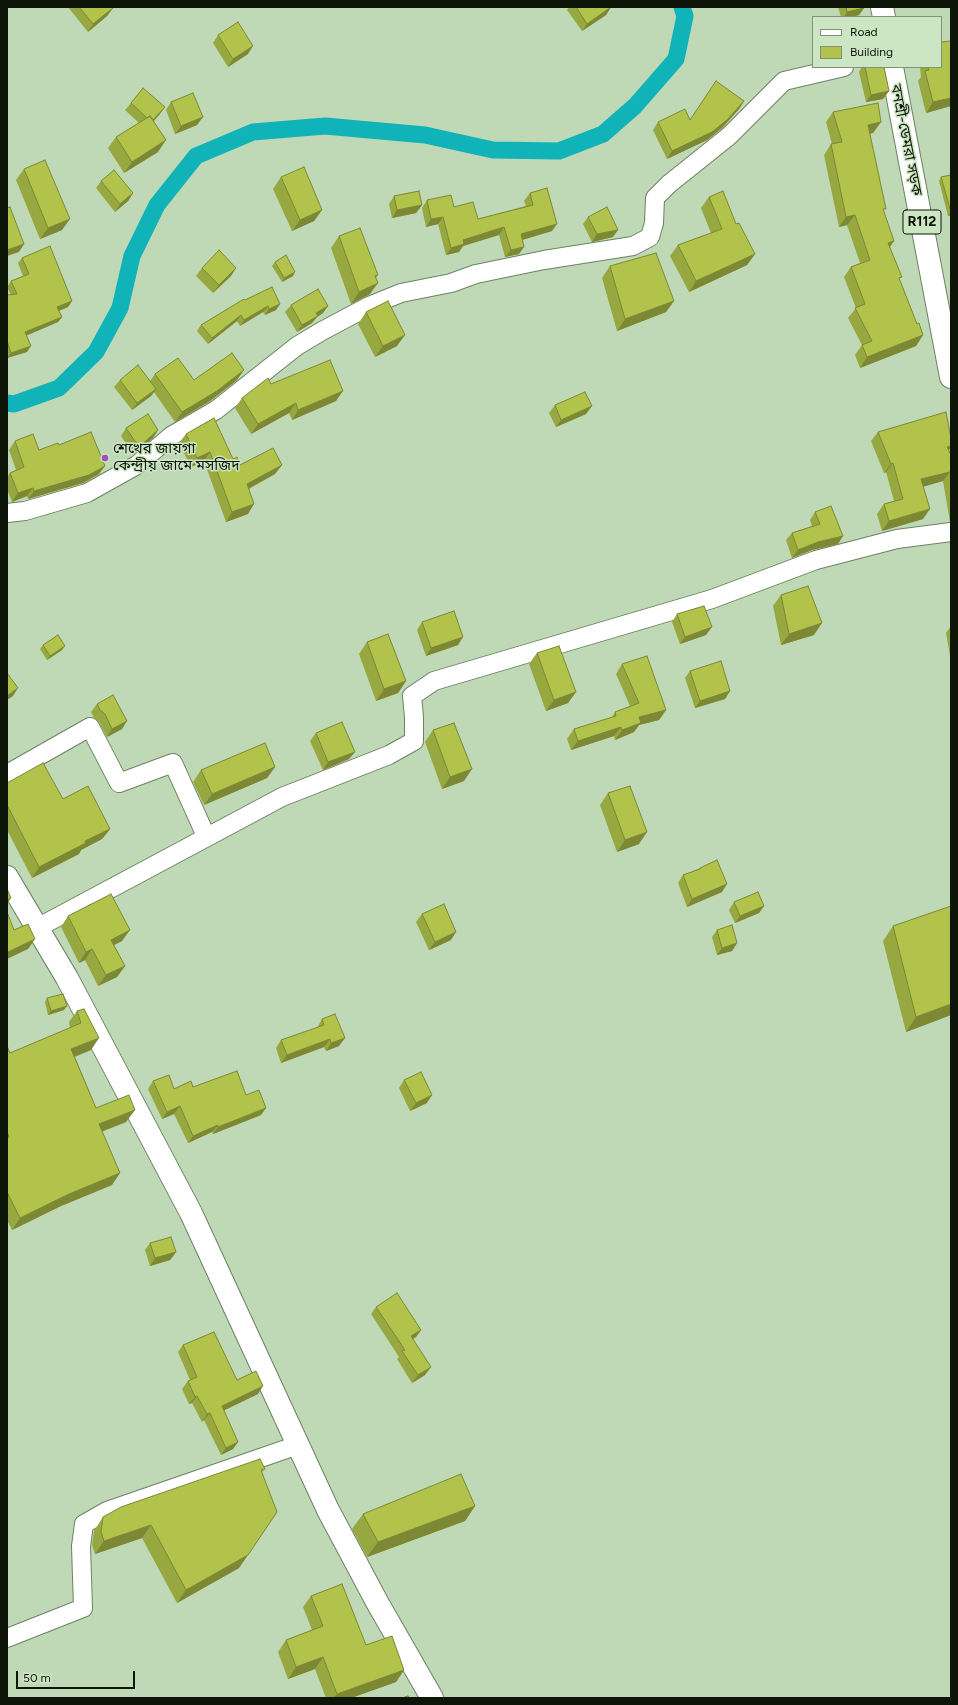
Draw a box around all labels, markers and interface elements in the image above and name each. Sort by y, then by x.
legend [812,16,942,68]
text: Road [850,25,878,39]
text: Building [850,45,893,59]
street label: বনশ্রী-ডেমরা সড়ক [886,83,926,197]
road number: R112 [903,210,941,234]
place label: শেখের জায়গা কেন্দ্রীয় জামে মসজিদ [113,440,240,475]
marker: শেখের জায়গা কেন্দ্রীয় জামে মসজিদ [100,453,110,463]
scale bar [18,1663,137,1689]
text: 50 m [23,1671,51,1685]

